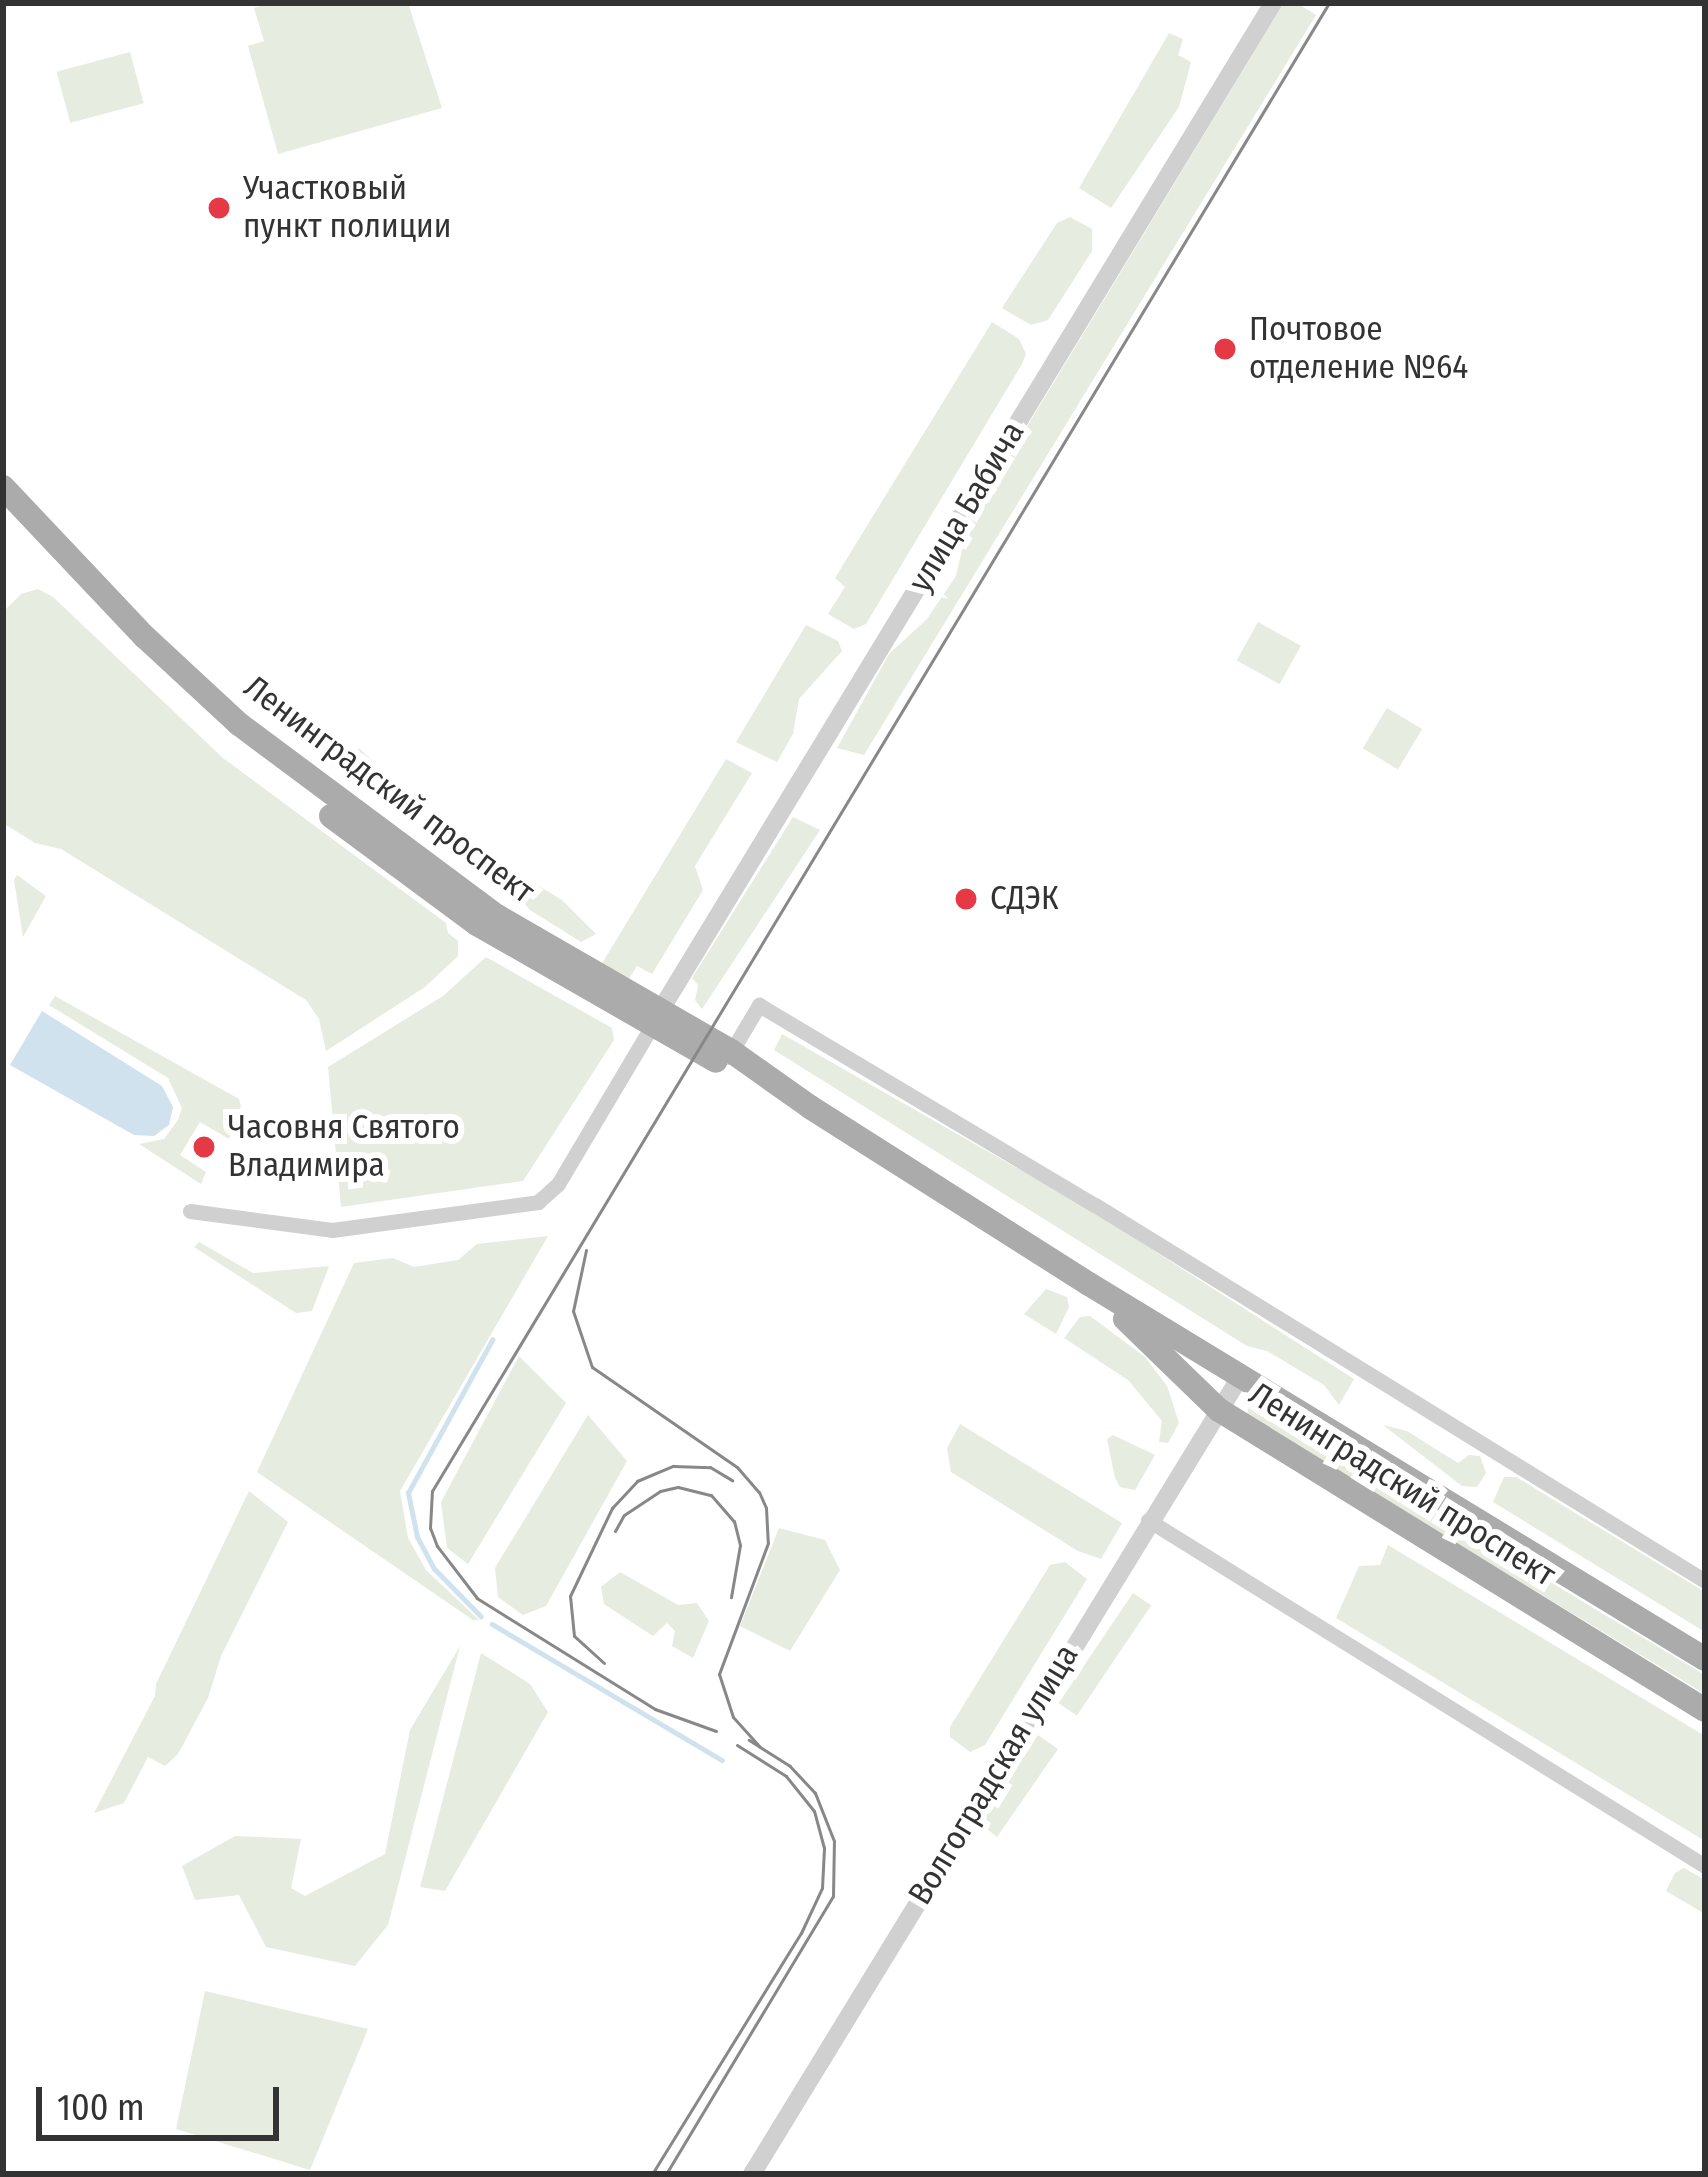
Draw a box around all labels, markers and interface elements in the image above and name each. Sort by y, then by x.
place label: Участковый пункт полиции [243,169,452,247]
marker: Участковый пункт полиции [206,195,232,221]
place label: Почтовое отделение №64 [1249,310,1468,388]
marker: Почтовое отделение №64 [1212,336,1238,362]
street label: улица Бабича [901,415,1033,599]
street label: Ленинградский проспект [236,668,542,912]
place label: СДЭК [990,879,1059,919]
marker: СДЭК [953,886,979,912]
place label: Часовня Святого Владимира [228,1108,460,1186]
marker: Часовня Святого Владимира [191,1134,217,1160]
street label: Ленинградский проспект [1242,1375,1562,1595]
street label: Волгоградская улица [901,1638,1087,1912]
scale bar [42,2063,285,2137]
text: 100 m [57,2086,145,2130]

